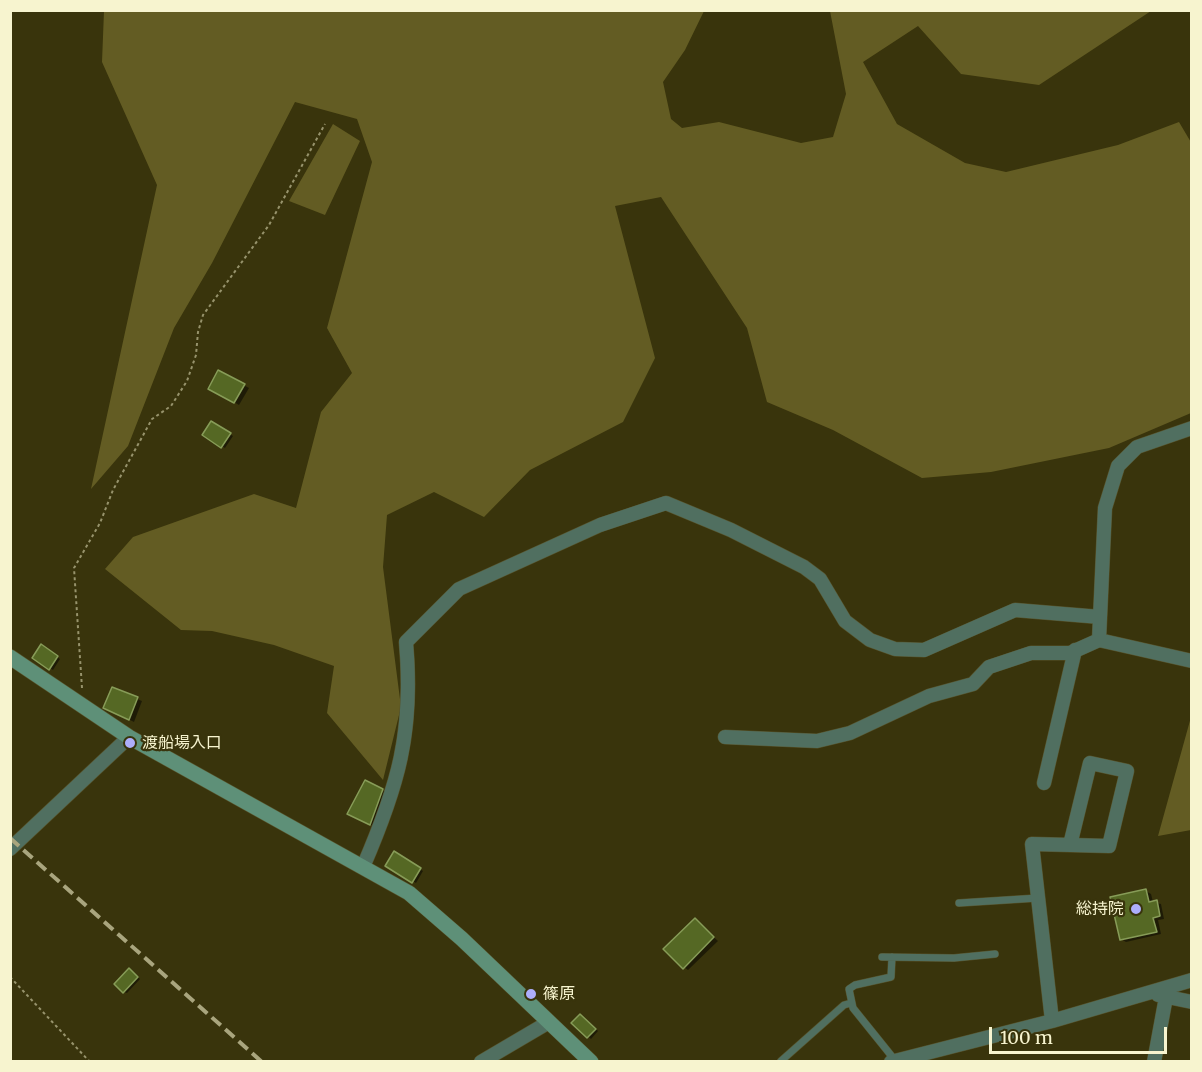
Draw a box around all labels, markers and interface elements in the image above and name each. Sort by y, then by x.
place label: 渡船場入口 [142,733,222,753]
marker: 渡船場入口 [123,736,137,750]
place label: 総持院 [1076,899,1124,919]
marker: 総持院 [1129,902,1143,916]
place label: 篠原 [543,984,575,1004]
marker: 篠原 [524,987,538,1001]
scale bar [992,1015,1170,1053]
text: 100 m [1000,1026,1053,1049]

